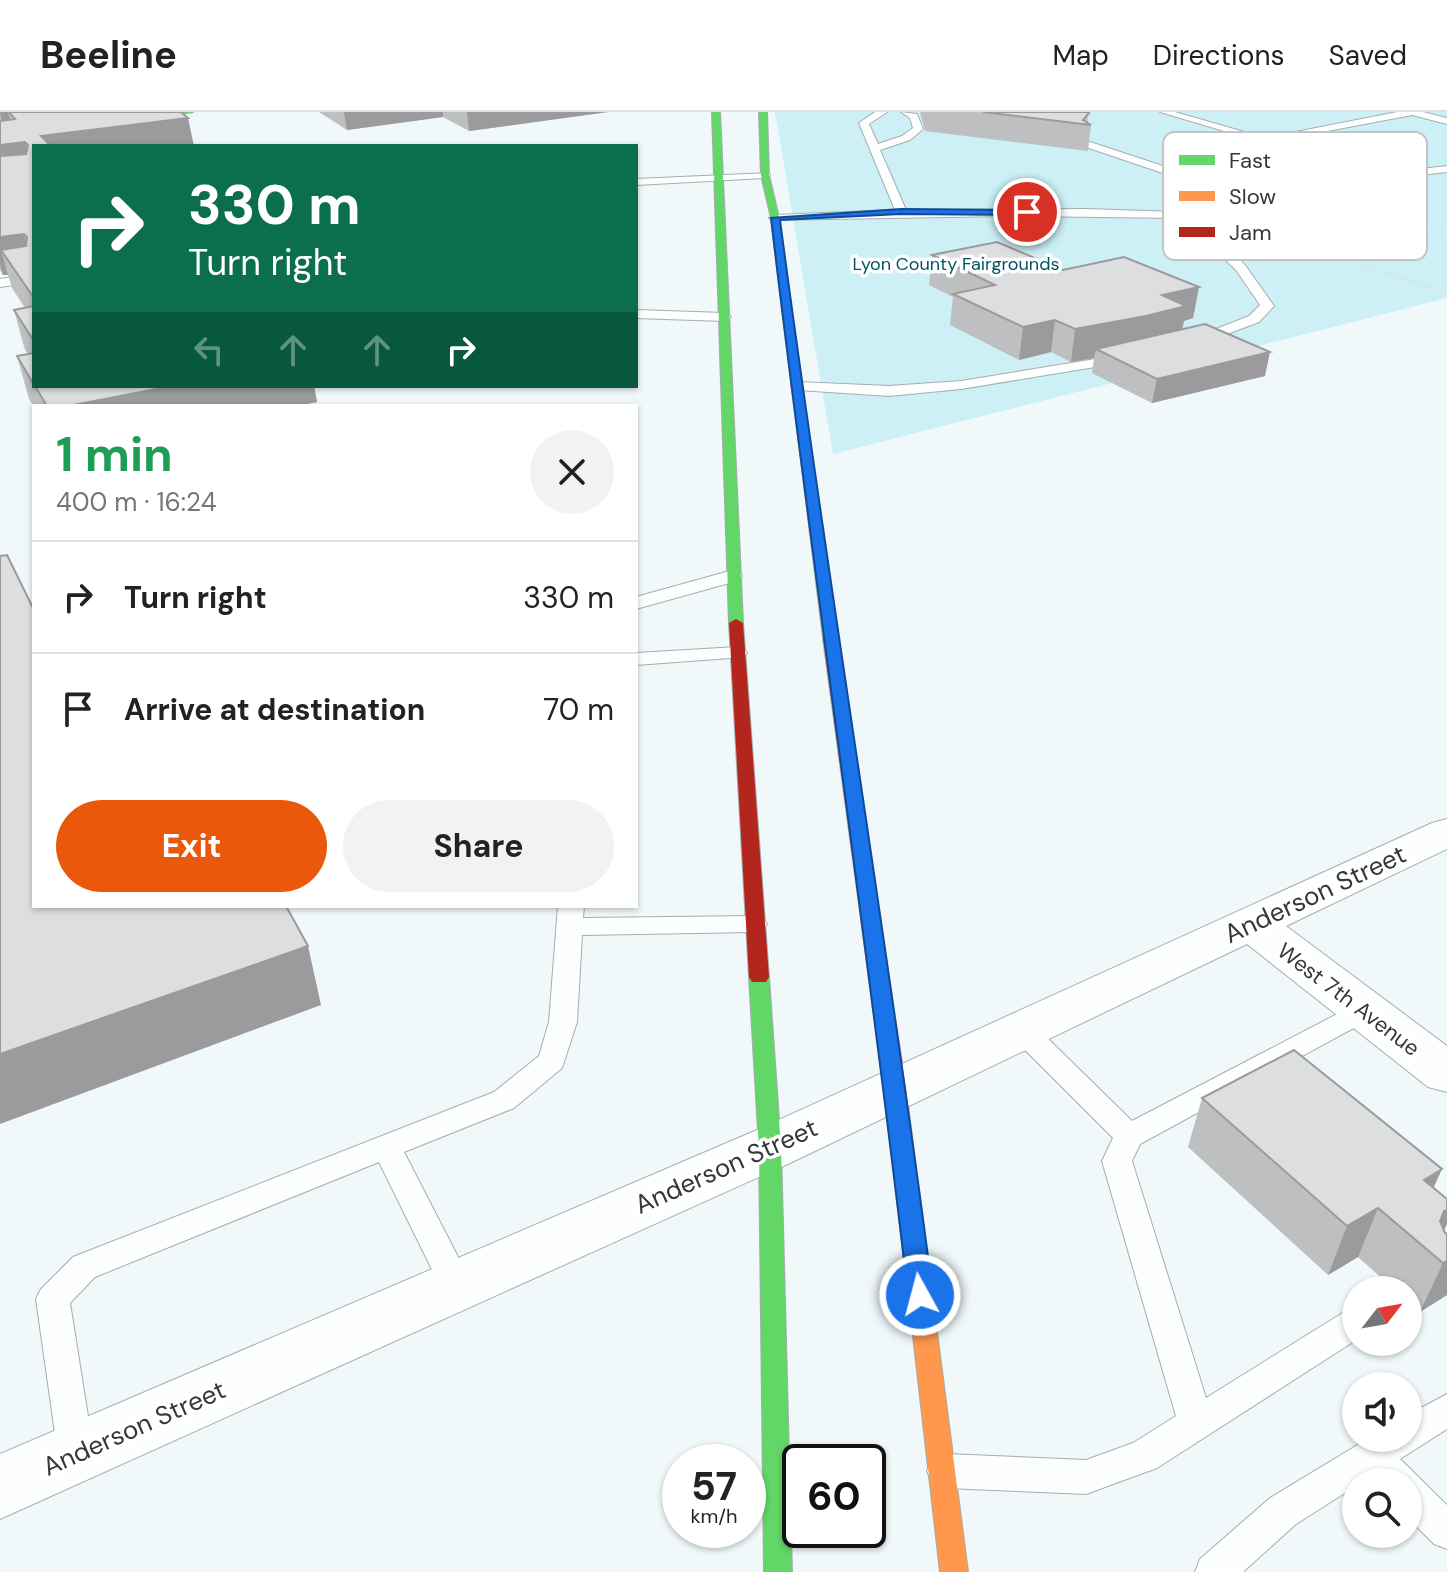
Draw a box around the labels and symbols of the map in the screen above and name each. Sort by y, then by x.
legend [1163,132,1427,260]
text: Fast [1229,146,1271,175]
pin [993,178,1061,246]
text: Slow [1229,182,1276,211]
text: Jam [1229,218,1272,247]
park label: Lyon County Fairgrounds [853,252,1060,276]
street label: Anderson Street [1219,837,1411,951]
street label: West 7th Avenue [1272,936,1426,1063]
street label: Anderson Street [629,1110,823,1222]
position arrow [878,1253,962,1337]
north arrow [1342,1276,1422,1356]
street label: Anderson Street [37,1372,231,1484]
speed limit sign: 60 [782,1444,886,1548]

